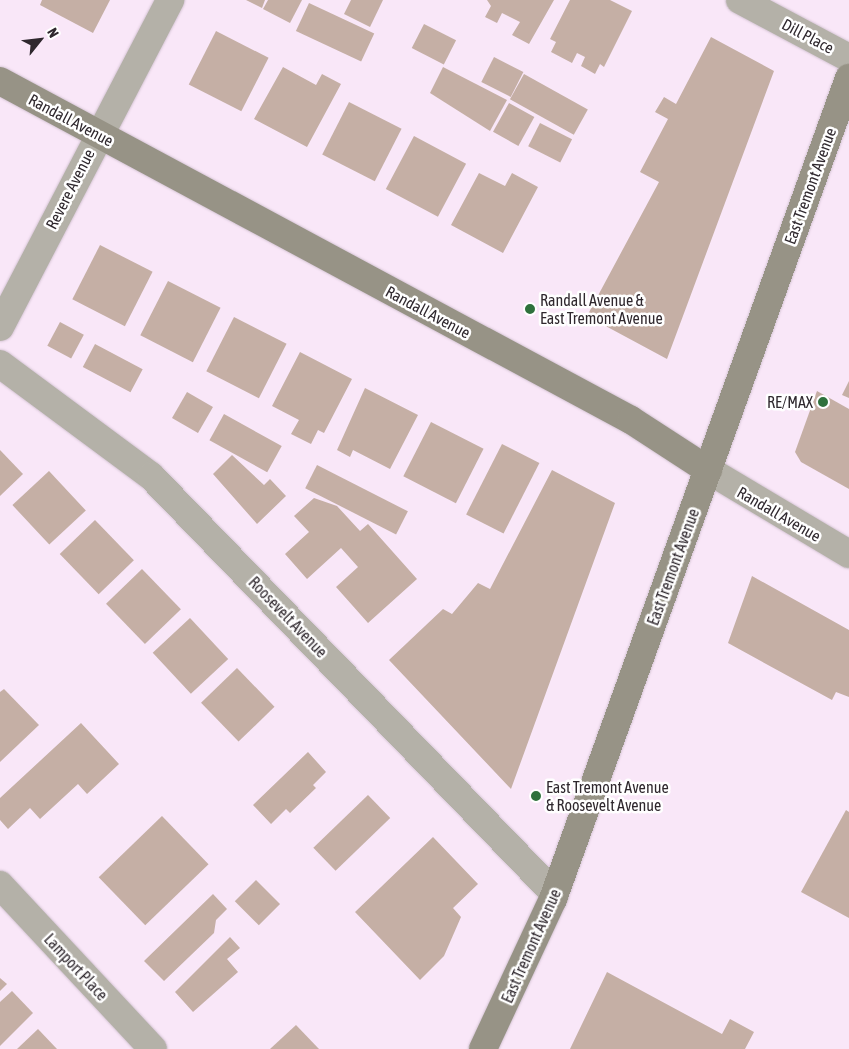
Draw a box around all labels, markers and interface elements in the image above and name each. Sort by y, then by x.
street label: Dill Place [779,14,837,58]
north arrow [15,15,65,65]
text: N [44,25,62,40]
street label: Randall Avenue [25,90,117,150]
street label: East Tremont Avenue [780,125,840,247]
street label: Revere Avenue [42,146,98,232]
street label: Randall Avenue [382,282,474,342]
place label: Randall Avenue & East Tremont Avenue [540,290,663,328]
marker: Randall Avenue & East Tremont Avenue [524,303,536,315]
place label: RE/MAX [767,392,813,412]
marker: RE/MAX [817,396,829,408]
street label: Randall Avenue [734,482,824,546]
street label: East Tremont Avenue [643,506,703,628]
street label: Roosevelt Avenue [245,573,331,661]
place label: East Tremont Avenue & Roosevelt Avenue [546,777,669,815]
marker: East Tremont Avenue & Roosevelt Avenue [530,790,542,802]
street label: East Tremont Avenue [497,886,565,1006]
street label: Lamport Place [40,930,112,1004]

